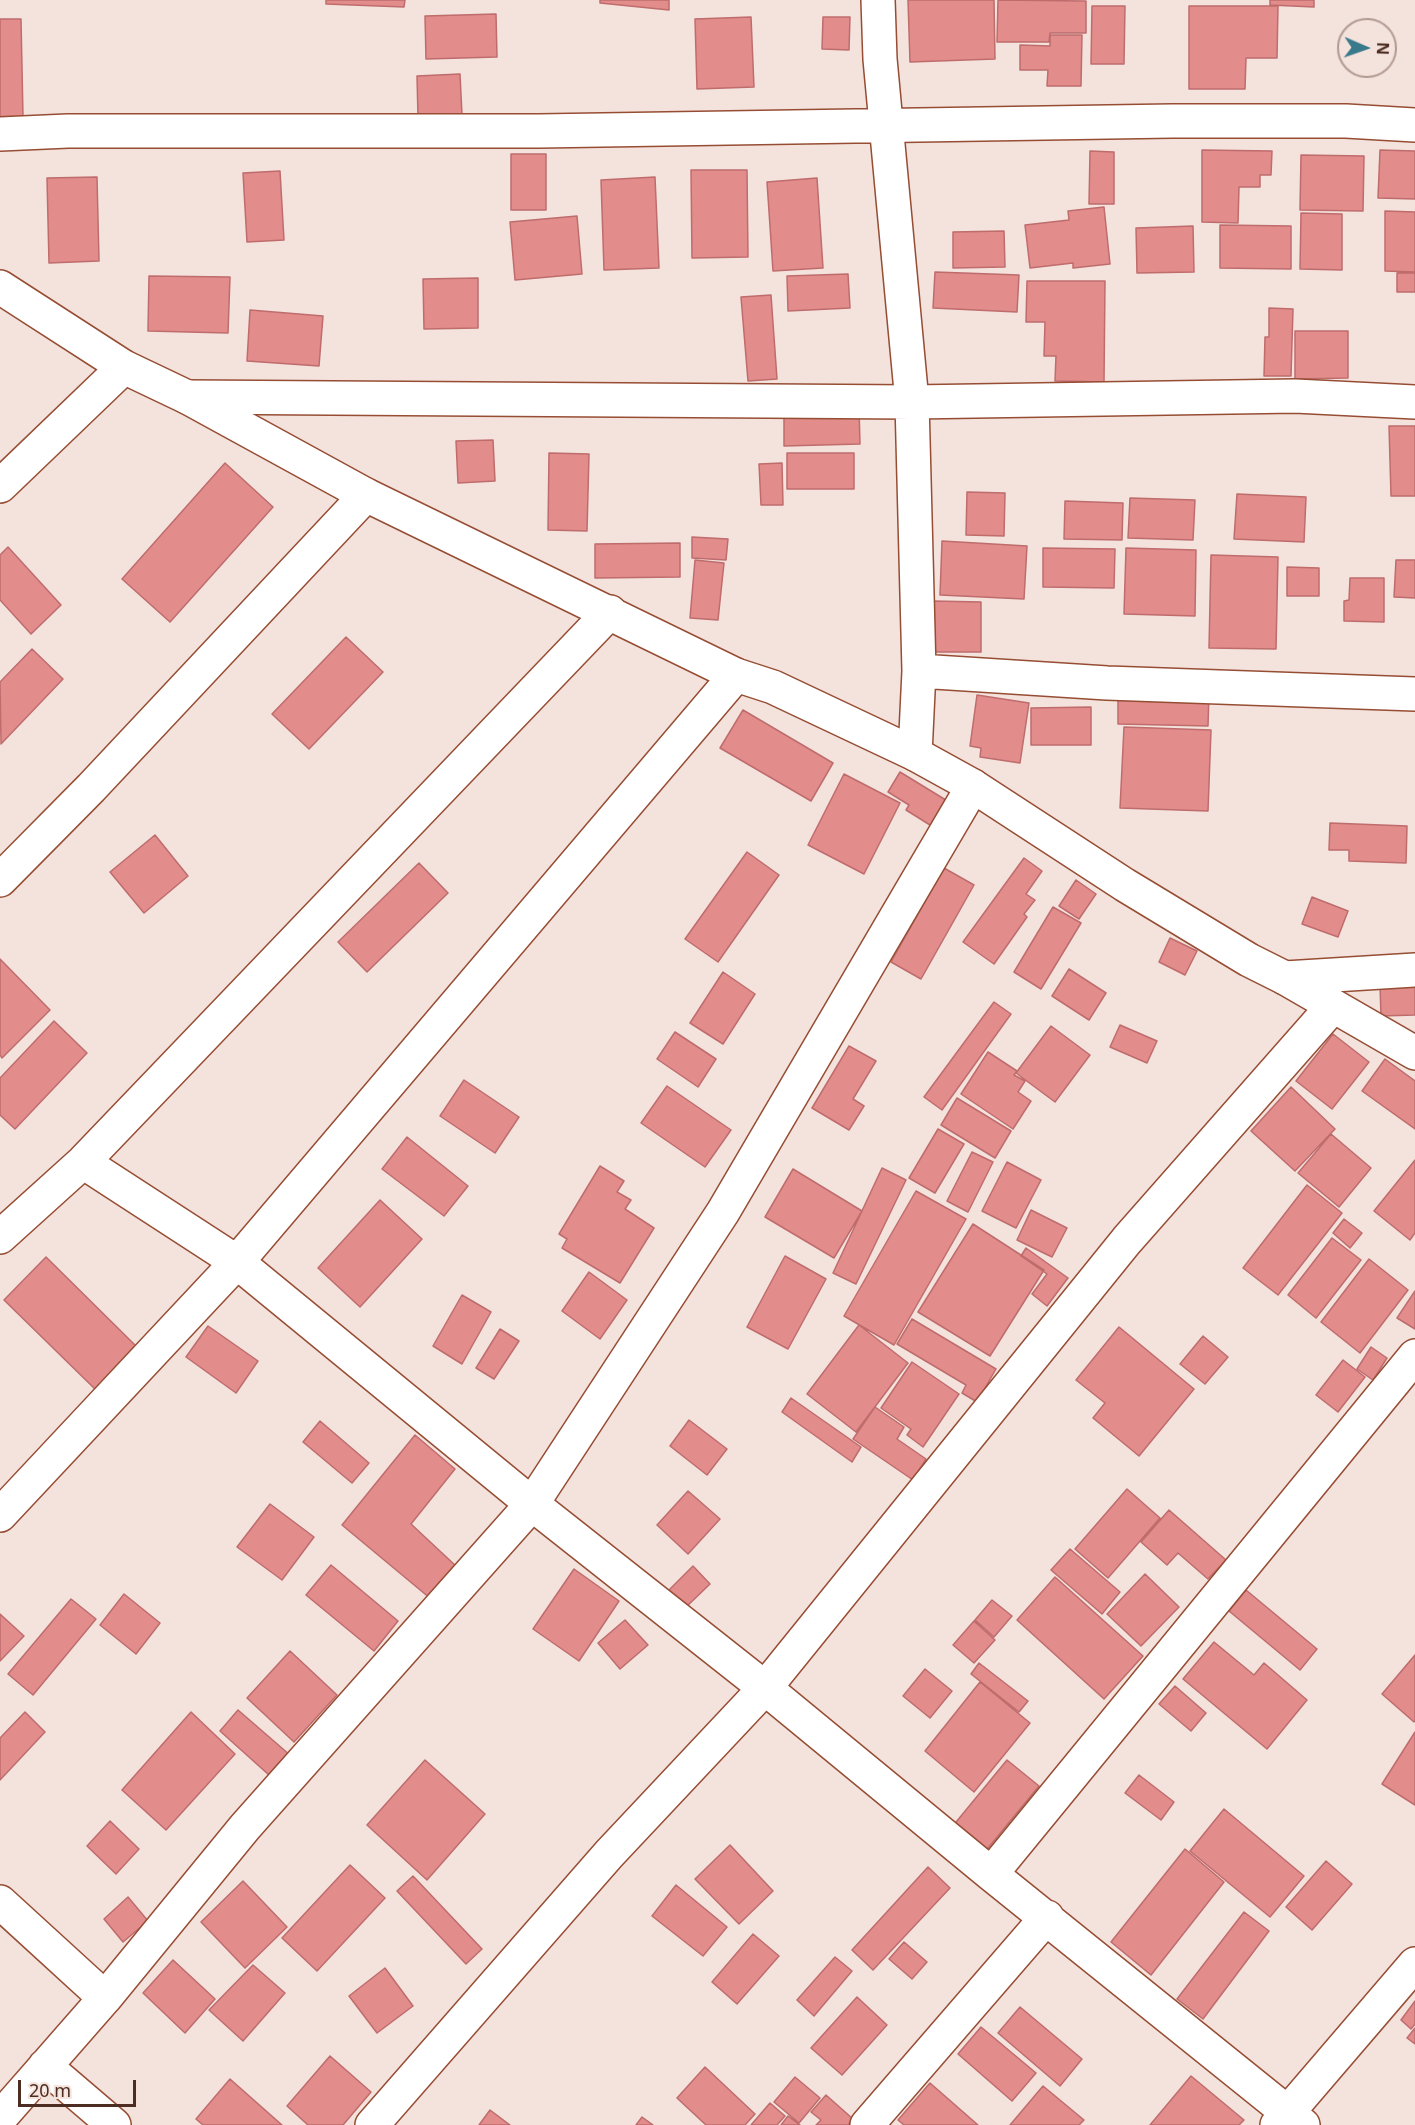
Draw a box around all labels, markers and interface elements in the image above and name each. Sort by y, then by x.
north arrow [1337,18,1397,78]
text: N [1372,42,1394,55]
scale bar [21,2068,140,2106]
text: 20 m [29,2078,71,2102]

